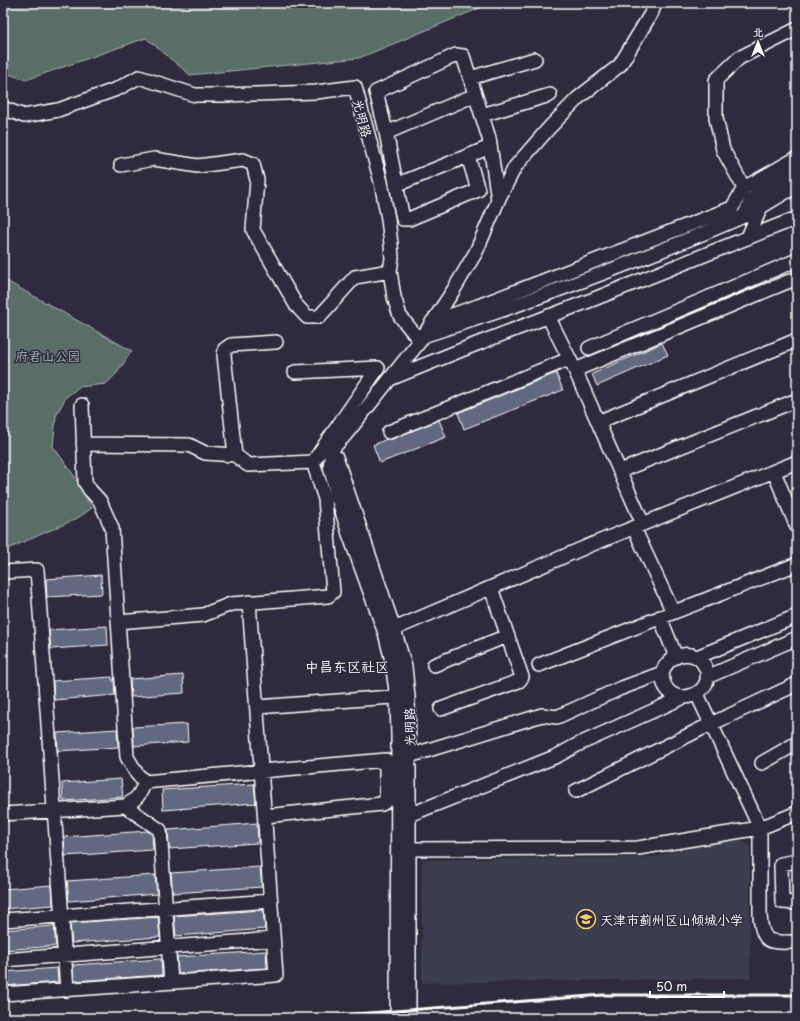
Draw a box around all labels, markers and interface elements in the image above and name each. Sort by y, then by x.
north arrow [738,22,778,62]
text: 北 [753,23,764,40]
street label: 光明路 [349,97,377,139]
park label: 府君山公园 [15,346,81,365]
district label: 中昌东区社区 [305,656,389,677]
street label: 光明路 [399,707,419,747]
school or university icon: 天津市蓟州区山倾城小学 [575,908,597,930]
place label: 天津市蓟州区山倾城小学 [600,910,743,929]
scale bar [650,973,724,999]
text: 50 m [656,977,687,995]

